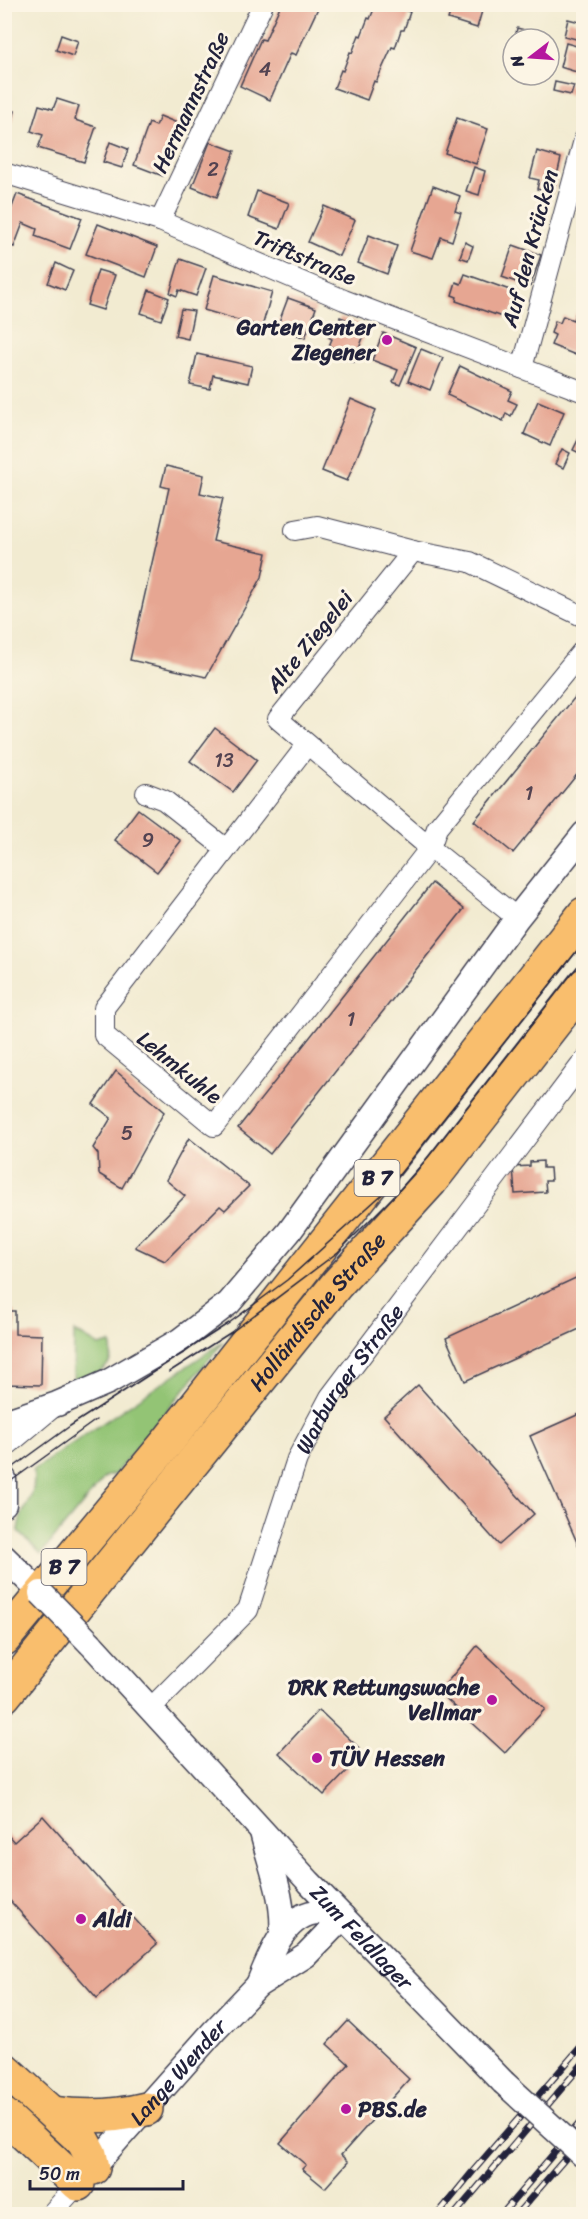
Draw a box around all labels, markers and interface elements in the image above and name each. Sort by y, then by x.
street label: Hermannstraße [140,25,240,180]
north arrow [501,27,561,87]
text: N [501,51,533,72]
house number: 4 [259,52,271,87]
house number: 2 [207,152,219,187]
street label: Auf den Krücken [489,165,569,333]
street label: Triftstraße [247,218,363,297]
place label: Garten Center Ziegener [236,308,377,372]
marker: Garten Center Ziegener [380,333,394,347]
street label: Alte Ziegelei [255,580,364,702]
house number: 13 [214,743,234,778]
house number: 1 [525,776,533,811]
house number: 9 [142,823,154,858]
house number: 1 [347,1002,355,1037]
street label: Lehmkuhle [128,1020,232,1115]
house number: 5 [121,1116,133,1151]
road number: B 7 [354,1160,400,1196]
street label: Holländische Straße [238,1223,396,1400]
street label: Warburger Straße [284,1295,414,1461]
road number: B 7 [42,1549,86,1585]
place label: DRK Rettungswache Vellmar [288,1668,482,1732]
marker: DRK Rettungswache Vellmar [485,1693,499,1707]
place label: TÜV Hessen [329,1739,445,1778]
marker: TÜV Hessen [310,1751,324,1765]
street label: Zum Feldlager [300,1875,424,2000]
place label: Aldi [92,1900,133,1939]
marker: Aldi [74,1912,88,1926]
street label: Lange Wender [119,2008,238,2135]
place label: PBS.de [358,2090,427,2129]
marker: PBS.de [339,2102,353,2116]
scale bar [30,2153,183,2191]
text: 50 m [39,2158,80,2190]

